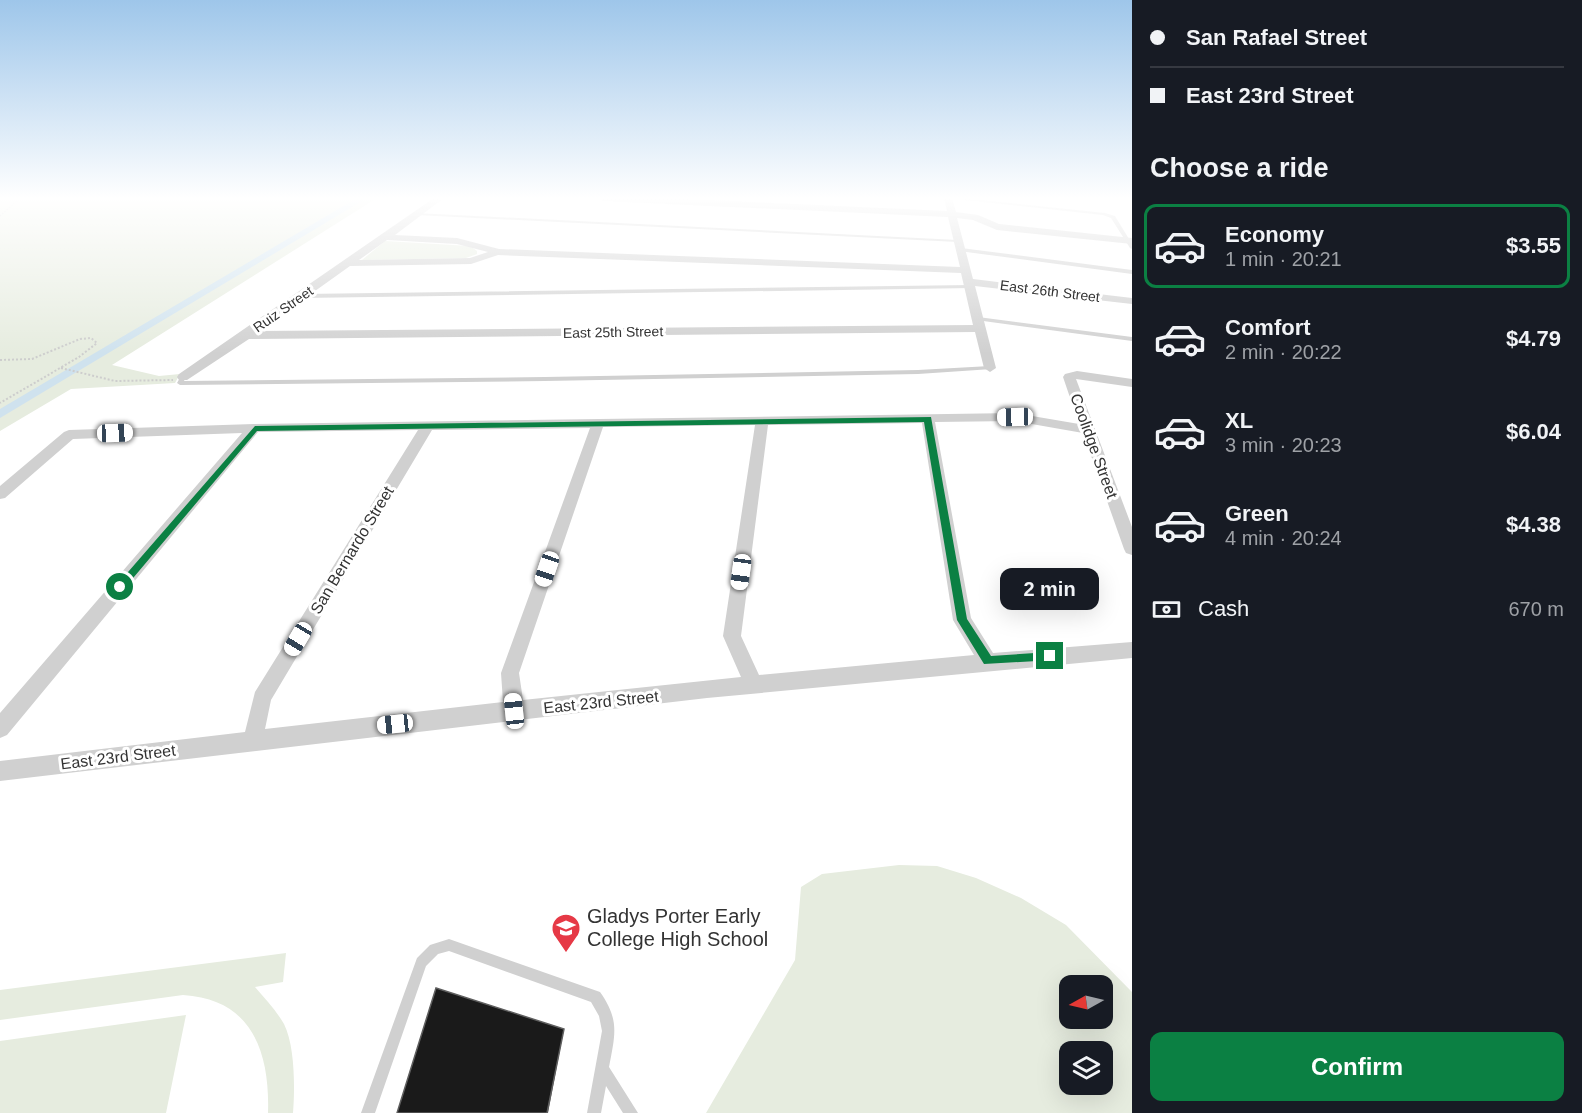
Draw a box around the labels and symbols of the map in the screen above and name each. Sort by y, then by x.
street label: East 26th Street [999,277,1101,305]
street label: Ruiz Street [250,283,316,335]
street label: East 25th Street [563,323,663,341]
street label: Coolidge Street [1067,391,1121,501]
car [997,408,1033,426]
car [97,423,133,443]
street label: San Bernardo Street [307,483,397,617]
car [533,549,561,589]
car [730,553,752,591]
callout: 2 min [1000,569,1100,611]
route start [106,573,133,600]
car [281,619,315,659]
route end [1036,642,1063,669]
street label: East 23rd Street [543,687,660,716]
car [503,692,525,730]
car [376,713,414,735]
street label: East 23rd Street [60,741,177,772]
place label: Gladys Porter Early College High School [587,905,768,950]
school or university icon: Gladys Porter Early College High School [550,912,582,954]
north arrow [1059,975,1113,1029]

